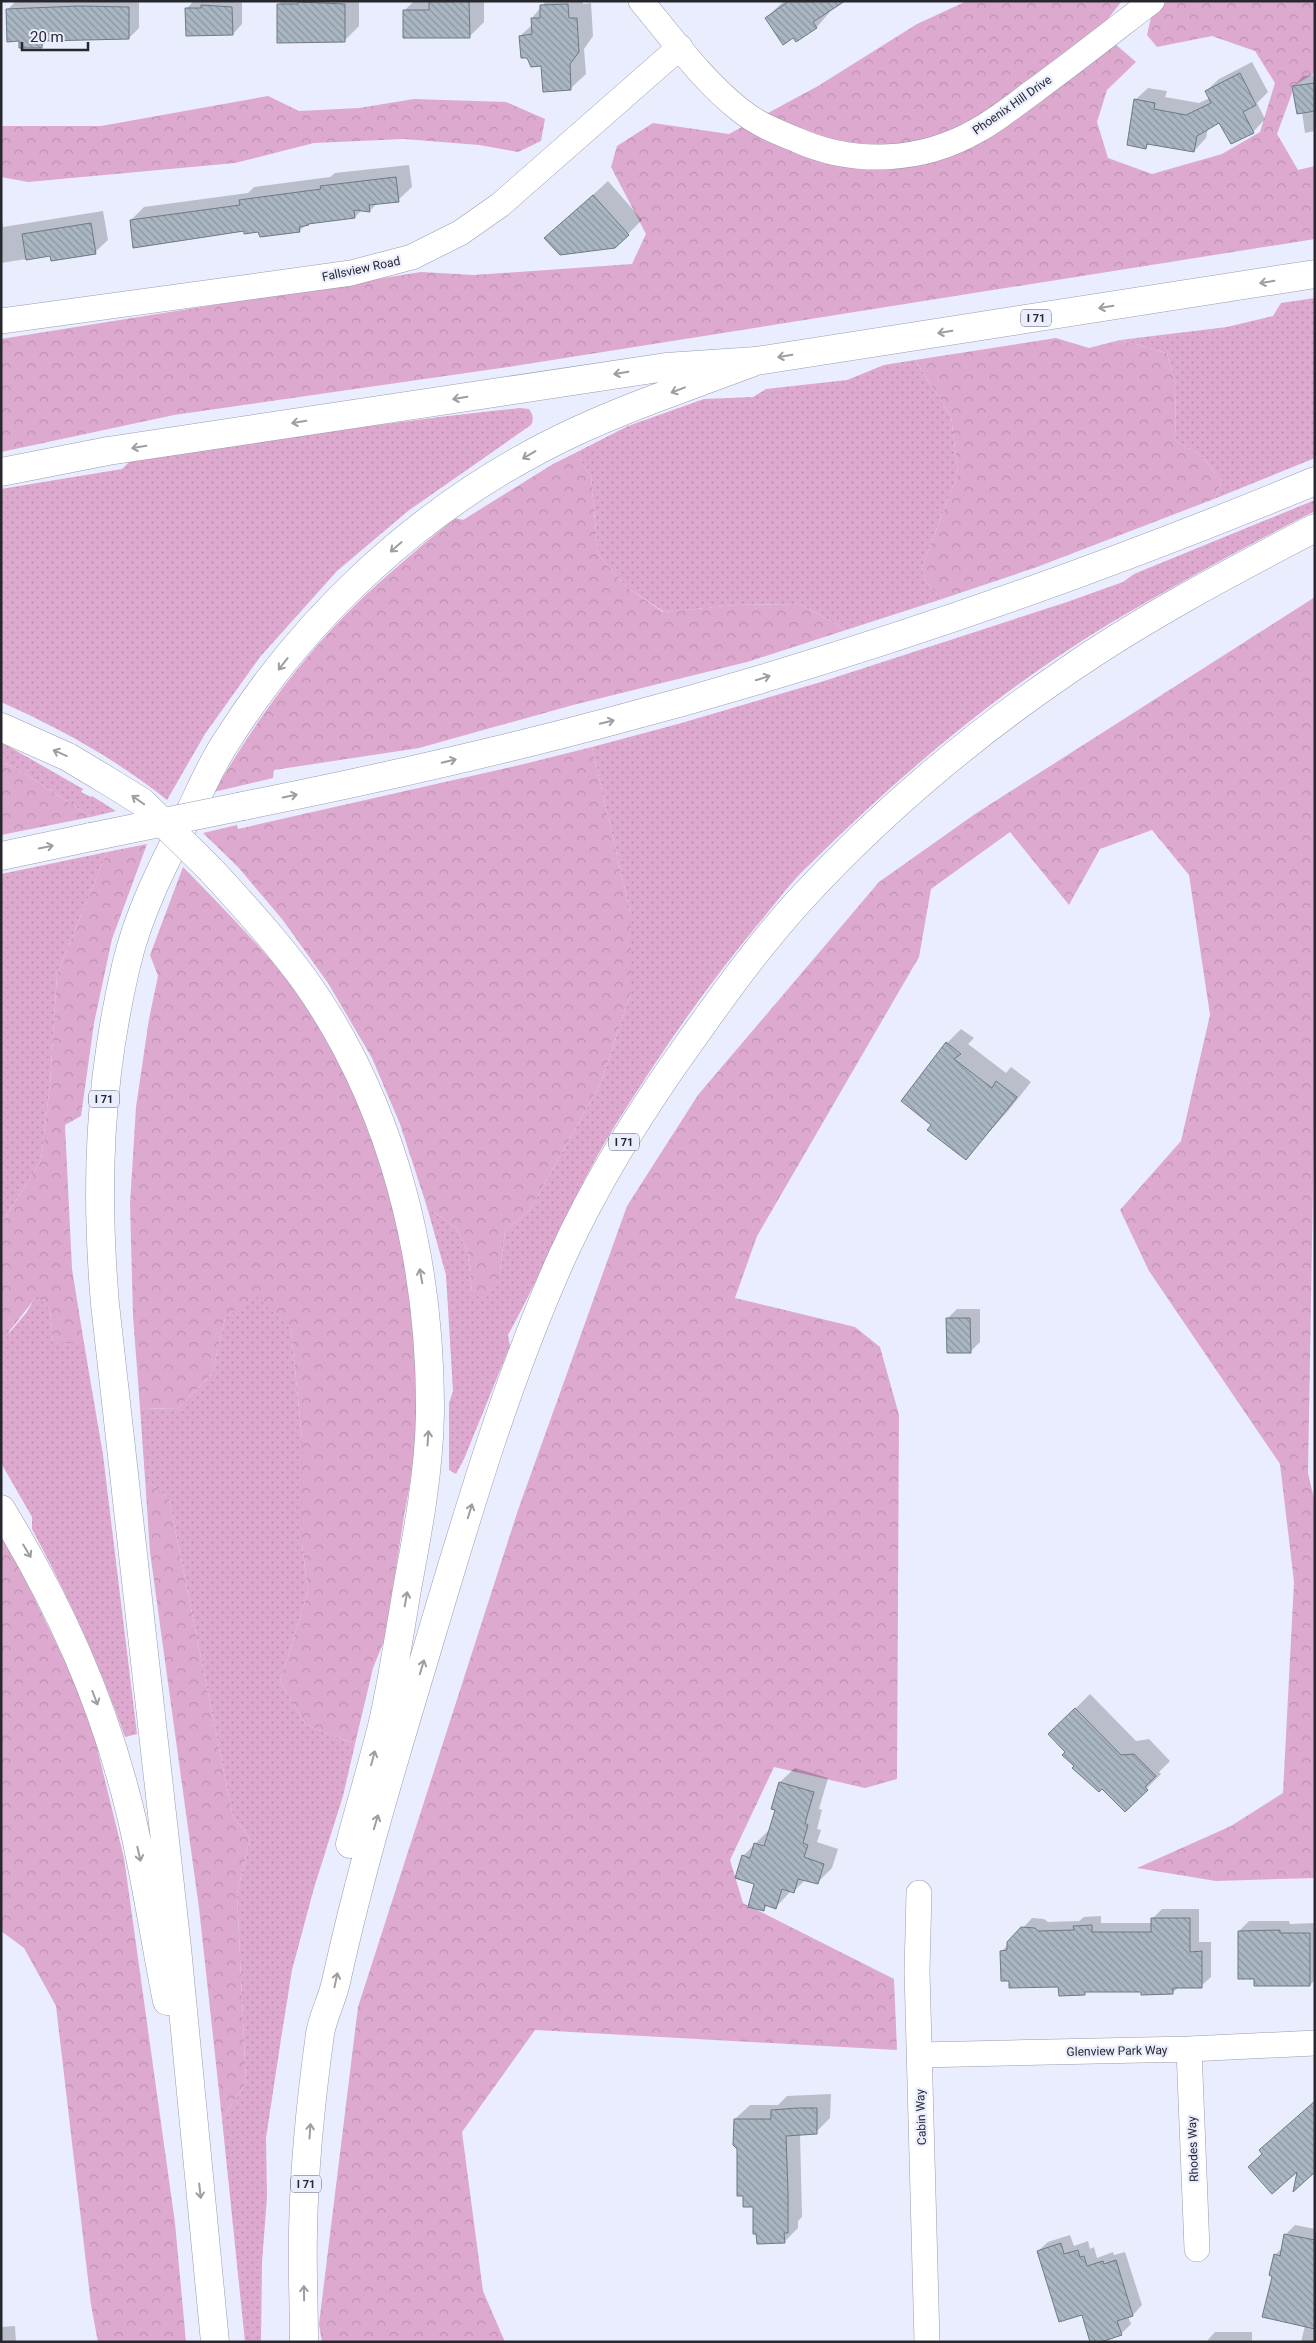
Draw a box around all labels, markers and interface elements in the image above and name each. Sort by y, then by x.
scale bar [22,20,89,52]
text: 20 m [30,28,64,46]
street label: Phoenix Hill Drive [970,73,1054,137]
street label: Fallsview Road [321,254,401,284]
one-way arrow [1259,277,1275,287]
one-way arrow [1098,302,1114,312]
road number: I 71 [1021,310,1051,326]
one-way arrow [938,327,954,337]
one-way arrow [777,352,793,362]
one-way arrow [613,369,629,379]
one-way arrow [671,386,686,396]
one-way arrow [452,393,468,403]
one-way arrow [292,418,308,428]
one-way arrow [131,442,147,452]
one-way arrow [523,451,537,461]
one-way arrow [389,542,402,553]
one-way arrow [277,657,288,670]
one-way arrow [755,672,771,682]
one-way arrow [598,717,614,727]
one-way arrow [53,748,68,758]
one-way arrow [441,756,457,765]
one-way arrow [282,791,298,801]
one-way arrow [131,795,145,805]
one-way arrow [38,841,54,851]
road number: I 71 [89,1090,119,1108]
road number: I 71 [609,1134,639,1150]
one-way arrow [415,1268,425,1284]
one-way arrow [423,1430,433,1446]
one-way arrow [465,1504,475,1520]
one-way arrow [22,1543,32,1557]
one-way arrow [401,1591,411,1607]
one-way arrow [418,1659,428,1675]
one-way arrow [91,1689,100,1705]
one-way arrow [369,1750,379,1766]
one-way arrow [371,1815,381,1831]
one-way arrow [135,1845,144,1861]
one-way arrow [332,1973,342,1989]
street label: Glenview Park Way [1066,2043,1168,2059]
street label: Cabin Way [913,2088,929,2145]
street label: Rhodes Way [1185,2116,1201,2182]
one-way arrow [305,2123,314,2139]
road number: I 71 [291,2176,321,2192]
one-way arrow [195,2182,205,2198]
one-way arrow [299,2285,308,2301]

